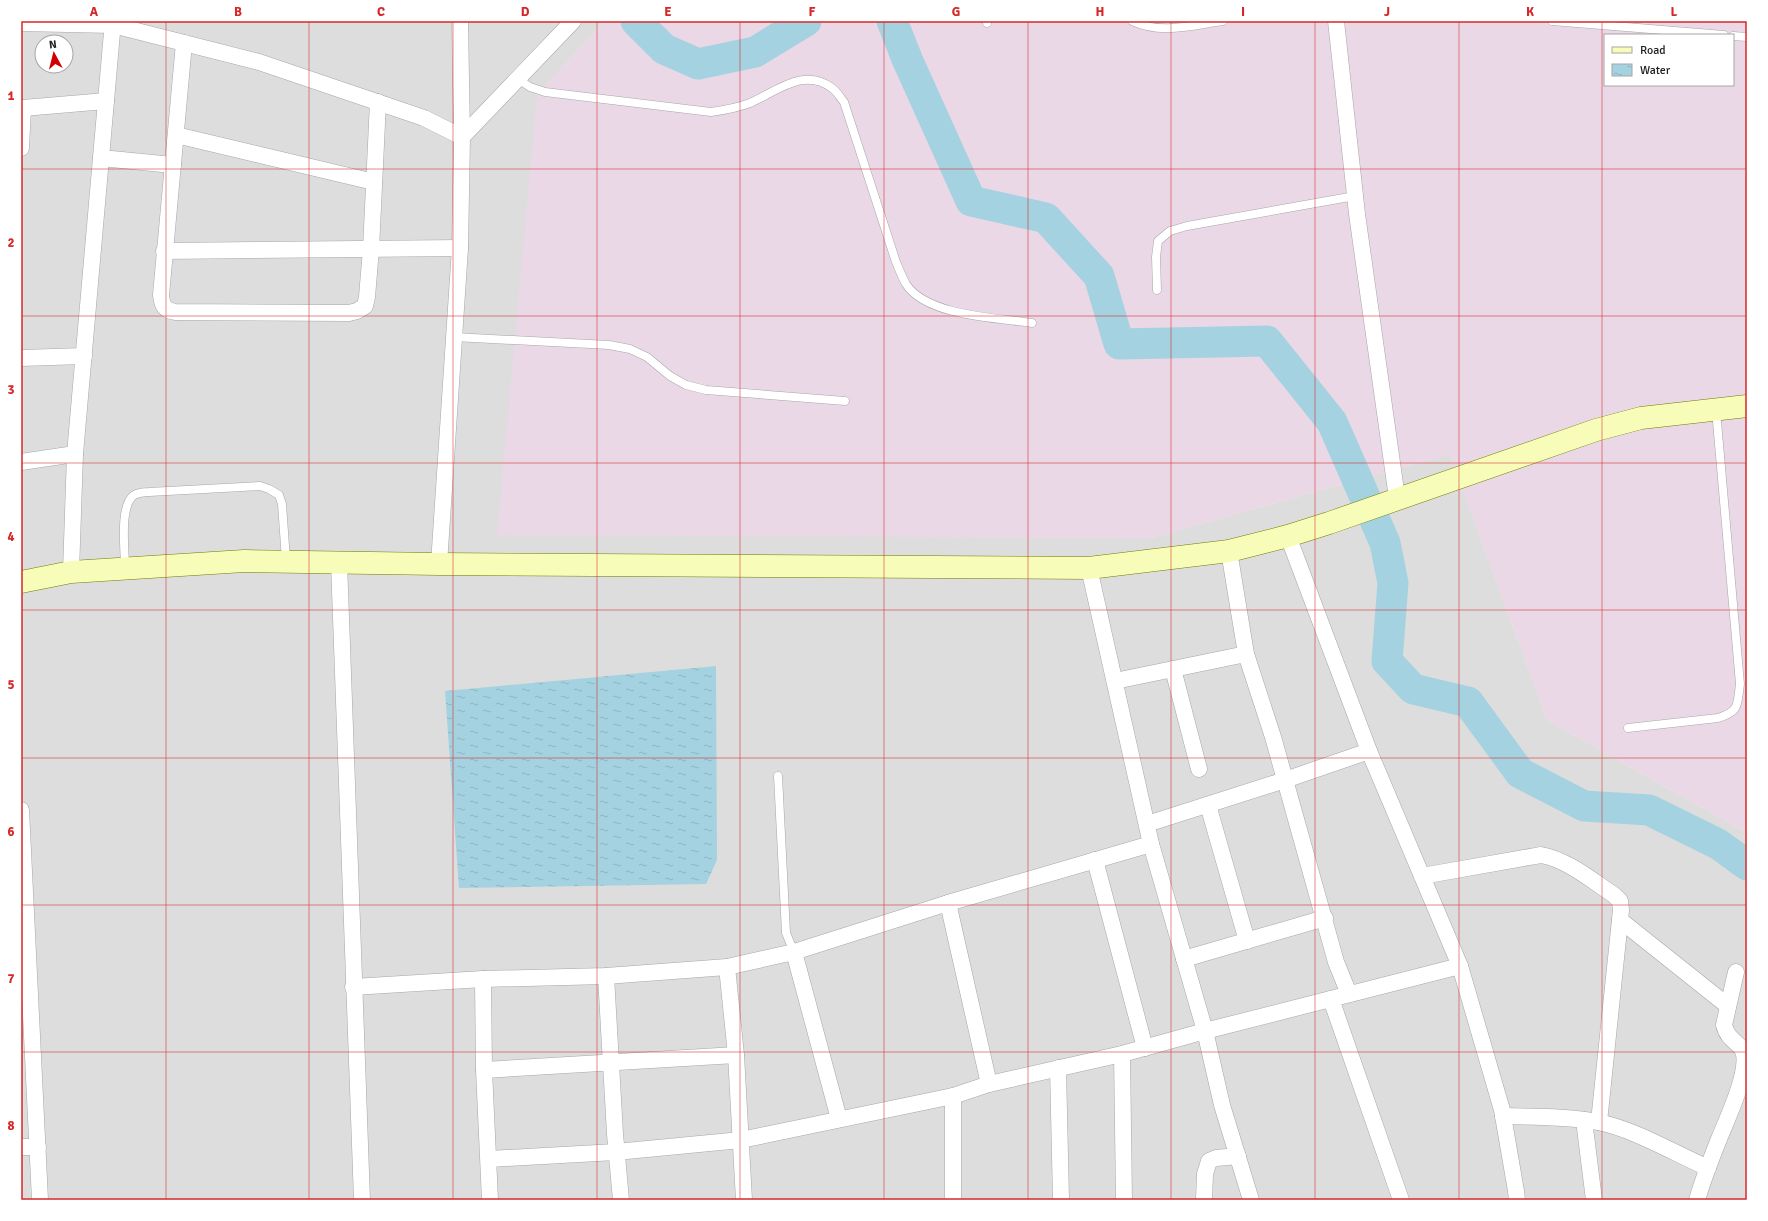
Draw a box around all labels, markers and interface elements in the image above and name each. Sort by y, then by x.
text: A [90,4,99,20]
text: B [234,4,242,20]
text: C [377,4,385,20]
text: D [521,4,530,20]
text: E [664,4,672,20]
text: F [809,4,816,20]
text: G [952,4,960,20]
text: H [1096,4,1104,20]
text: I [1241,4,1245,20]
text: J [1384,4,1390,20]
text: K [1526,4,1534,20]
text: L [1671,4,1678,20]
north arrow [34,34,74,74]
legend [1604,34,1734,86]
text: N [48,38,57,51]
text: Road [1640,43,1666,58]
text: Water [1640,63,1671,78]
text: 1 [7,88,15,104]
text: 2 [7,235,15,251]
text: 3 [7,382,15,398]
text: 4 [7,529,15,545]
text: 5 [7,677,15,693]
text: 6 [7,824,15,840]
text: 7 [7,971,15,987]
text: 8 [7,1118,15,1134]

